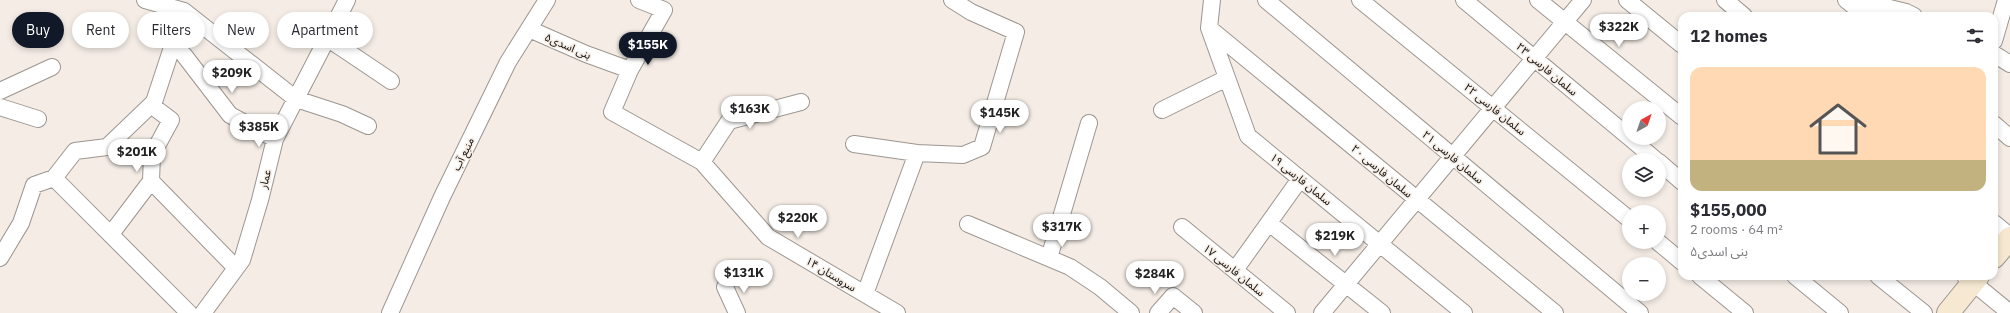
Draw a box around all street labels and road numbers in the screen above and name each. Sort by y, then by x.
street label: بنی اسدی۵ [543,30,593,62]
street label: سلمان فارسی ۲۳ [1514,39,1581,99]
street label: سلمان فارسی ۲۲ [1461,80,1529,138]
street label: سلمان فارسی ۲۱ [1420,127,1487,187]
street label: منبع آب [449,135,478,173]
street label: سلمان فارسی ۲۰ [1349,141,1416,201]
street label: سلمان فارسی ۱۹ [1267,150,1335,208]
street label: عمار [256,168,274,191]
street label: سلمان فارسی ۱۷ [1200,241,1268,299]
street label: سروستان ۱۴ [803,253,859,295]

